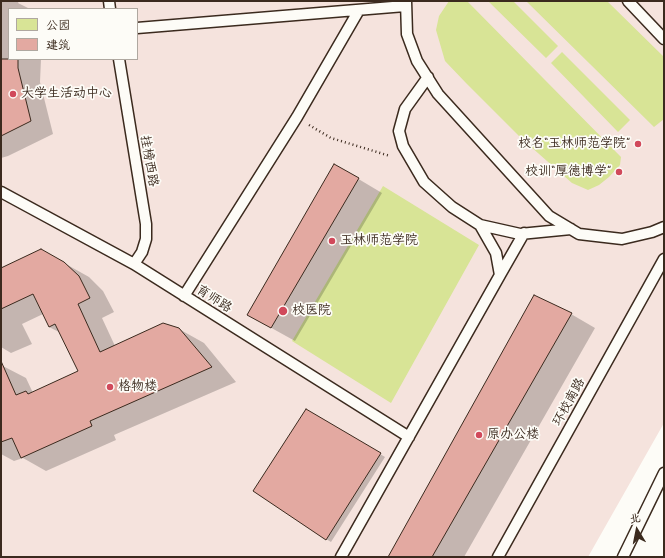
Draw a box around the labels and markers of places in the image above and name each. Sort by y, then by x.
place label: 大学生活动中心 [21,86,112,102]
marker: 大学生活动中心 [8,89,18,99]
place label: 校名“玉林师范学院” [518,136,630,152]
marker: 校名“玉林师范学院” [633,139,643,149]
place label: 校训“厚德博学” [525,164,611,180]
marker: 校训“厚德博学” [614,167,624,177]
place label: 玉林师范学院 [340,233,418,249]
marker: 玉林师范学院 [327,236,337,246]
place label: 校医院 [292,303,331,319]
marker: 校医院 [277,305,289,317]
place label: 格物楼 [118,379,157,395]
marker: 格物楼 [105,382,115,392]
place label: 原办公楼 [487,427,539,443]
marker: 原办公楼 [474,430,484,440]

